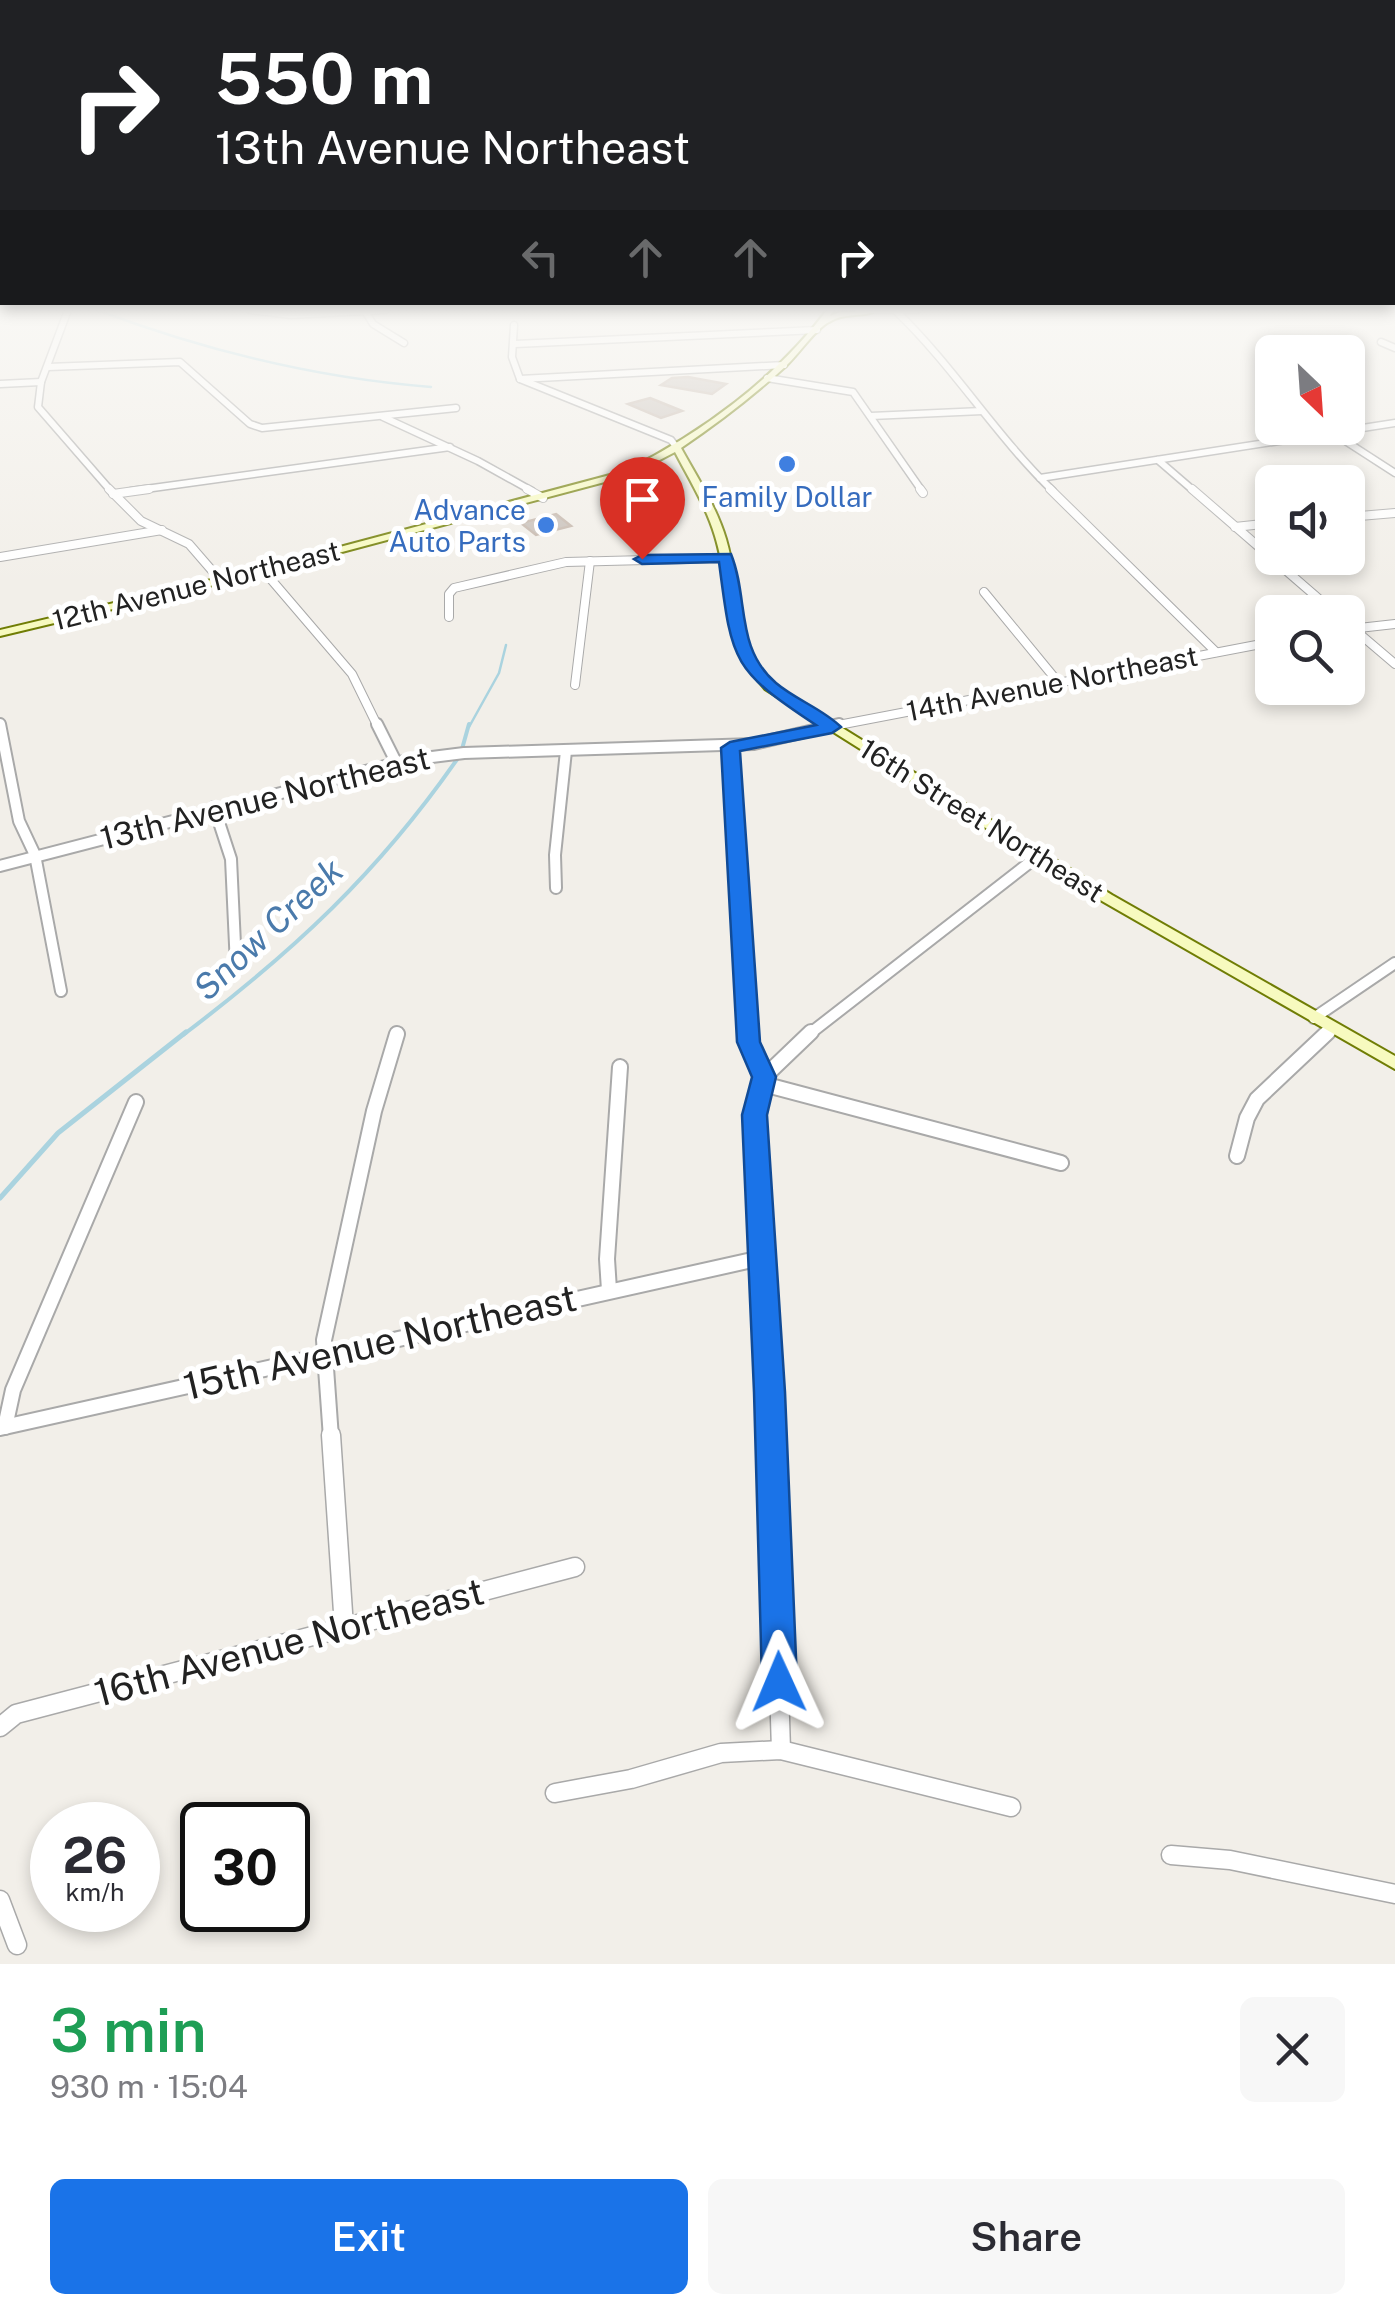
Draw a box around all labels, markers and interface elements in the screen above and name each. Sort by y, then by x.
text: 550 m [215,37,433,120]
icon: right [50,40,180,170]
text: 13th Avenue Northeast [215,121,690,174]
icon: left [513,230,568,285]
icon: ahead [618,230,673,285]
icon: ahead [723,230,778,285]
icon: right [828,230,883,285]
north arrow [1255,335,1365,445]
map controls [1255,335,1365,705]
marker: Family Dollar [776,453,798,475]
pin [600,457,685,560]
button: sound [1255,465,1365,575]
icon: arrive [615,472,670,527]
place label: Family Dollar [702,480,872,513]
place label: Advance Auto Parts [389,493,526,558]
marker: Advance Auto Parts [535,514,557,536]
street label: 12th Avenue Northeast [49,533,343,637]
button: search [1255,595,1365,705]
street label: 14th Avenue Northeast [904,639,1200,727]
street label: 16th Street Northeast [854,731,1110,909]
street label: 13th Avenue Northeast [97,739,433,857]
water label: Snow Creek [185,850,351,1008]
street label: 15th Avenue Northeast [179,1275,581,1409]
street label: 16th Avenue Northeast [89,1568,489,1716]
position arrow [727,1630,831,1734]
speed limit sign: 30 [180,1802,310,1932]
text: 26 [63,1825,127,1884]
text: km/h [66,1877,124,1907]
text: 3 min [50,1995,207,2066]
button: close [1240,1997,1345,2102]
text: 930 m · 15:04 [50,2068,248,2105]
button: Exit [50,2179,688,2294]
button: Share [708,2179,1345,2294]

